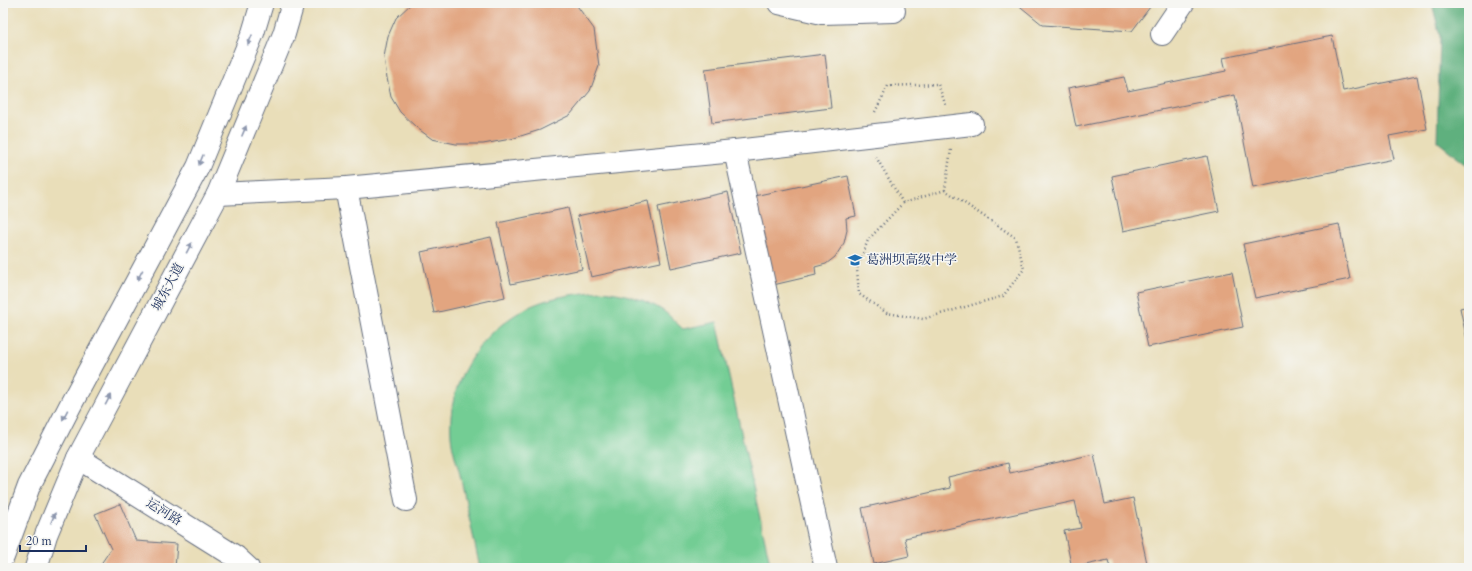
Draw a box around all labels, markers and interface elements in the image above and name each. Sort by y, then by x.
one-way arrow [247,35,253,46]
one-way arrow [241,125,247,136]
one-way arrow [197,155,203,167]
one-way arrow [186,243,192,254]
place label: 葛洲坝高级中学 [866,251,957,269]
school or university icon: 葛洲坝高级中学 [847,252,863,268]
street label: 城东大道 [148,260,188,314]
one-way arrow [137,269,143,281]
one-way arrow [105,395,112,406]
one-way arrow [62,409,69,420]
street label: 运河路 [143,494,185,530]
one-way arrow [50,512,56,523]
scale bar [20,527,86,553]
text: 20 m [26,533,53,549]

